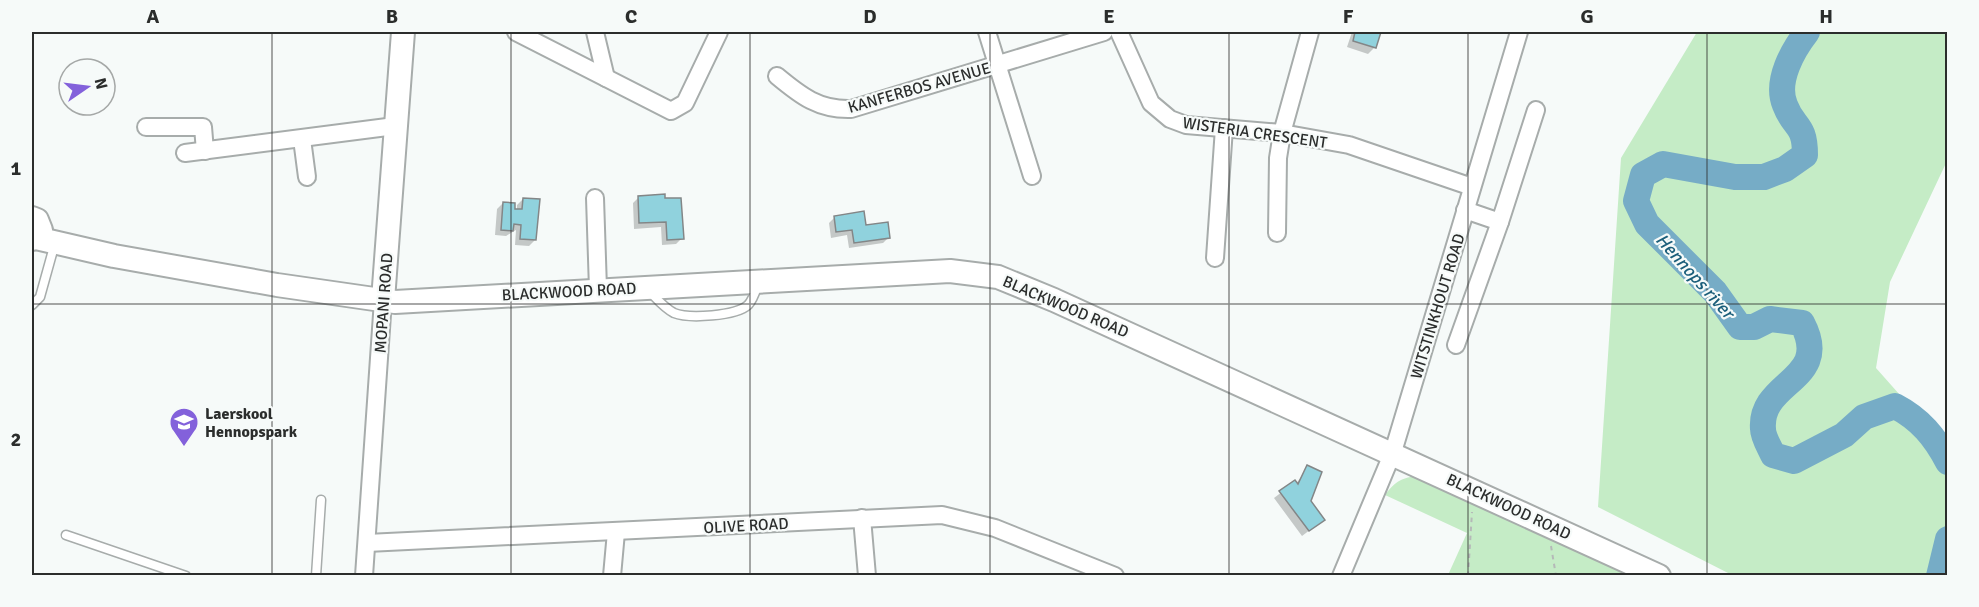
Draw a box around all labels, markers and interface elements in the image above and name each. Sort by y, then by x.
text: A [147,4,160,29]
text: B [386,4,398,29]
text: C [625,4,637,29]
text: D [863,4,877,29]
text: E [1103,4,1115,29]
text: F [1343,4,1354,29]
text: G [1580,4,1594,29]
text: H [1819,4,1833,29]
north arrow [57,57,117,117]
street label: KANFERBOS AVENUE [846,58,993,118]
text: N [90,76,112,91]
street label: WISTERIA CRESCENT [1181,113,1329,153]
text: 1 [11,156,22,181]
water label: Hennops river [1651,229,1740,325]
street label: WITSTINKHOUT ROAD [1406,231,1470,381]
street label: MOPANI ROAD [371,252,397,354]
street label: BLACKWOOD ROAD [1000,271,1132,342]
street label: BLACKWOOD ROAD [501,278,637,306]
place label: Laerskool Hennopspark [205,404,298,442]
school or university icon: Laerskool Hennopspark [168,406,200,448]
text: 2 [11,427,21,452]
street label: BLACKWOOD ROAD [1443,469,1574,544]
street label: OLIVE ROAD [703,514,789,538]

